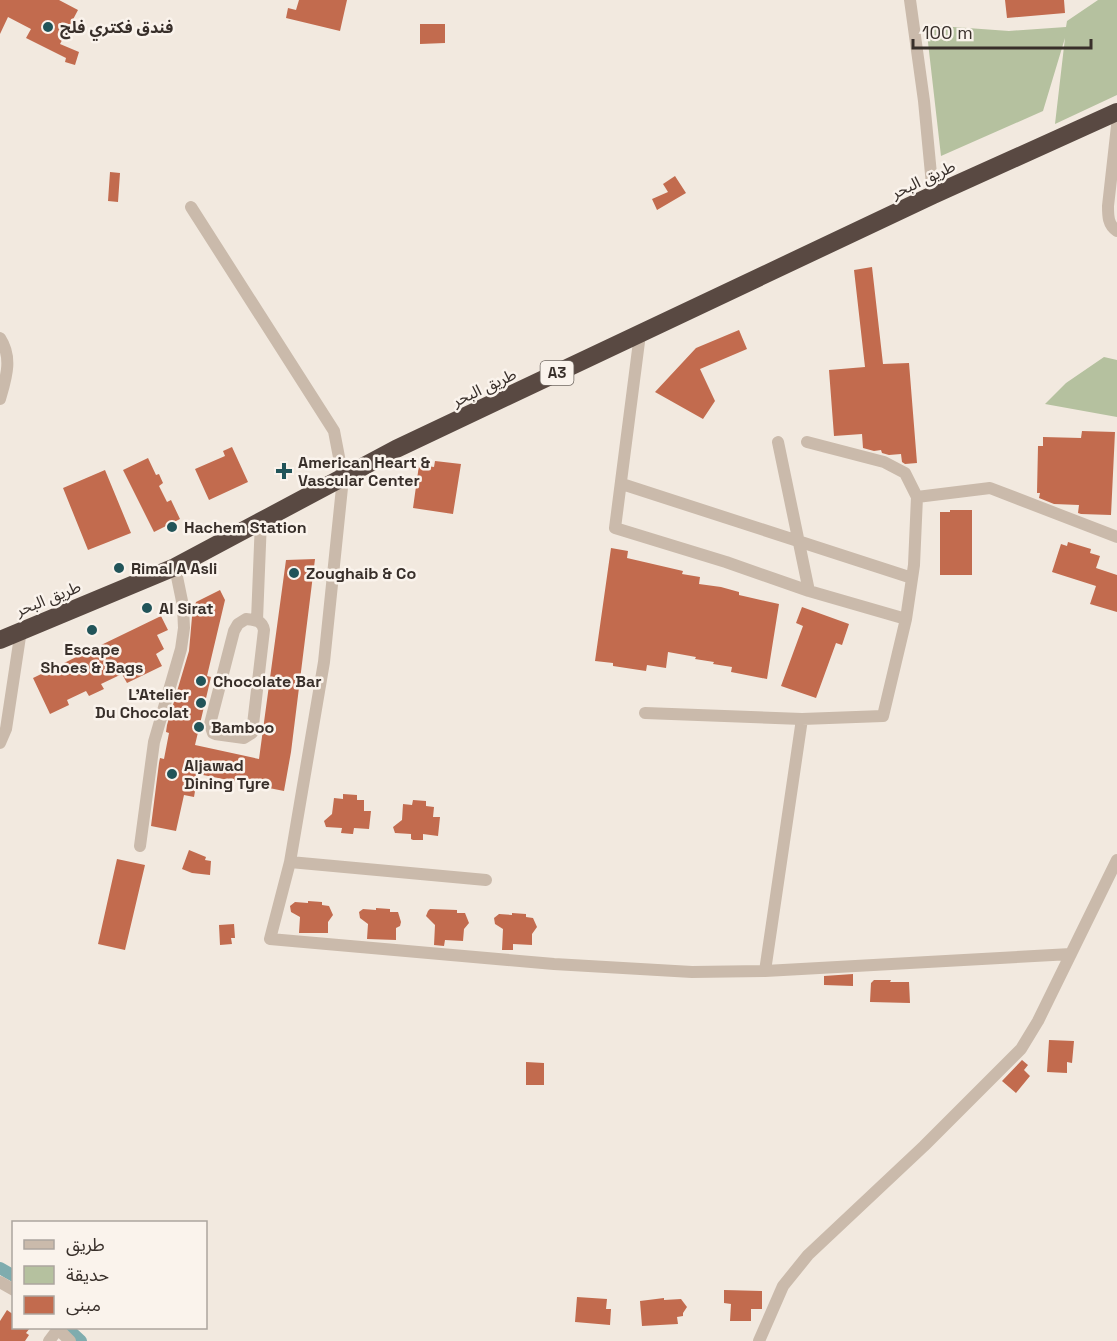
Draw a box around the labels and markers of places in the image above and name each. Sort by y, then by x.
place label: فندق فكتري فلج [60,17,173,41]
marker: فندق فكتري فلج [41,20,55,34]
place label: American Heart & Vascular Center [298,452,431,491]
marker: American Heart & Vascular Center [275,462,293,480]
place label: Hachem Station [184,517,307,538]
marker: Hachem Station [165,520,179,534]
place label: Rimal A Asli [131,558,217,579]
marker: Rimal A Asli [112,561,126,575]
place label: Zoughaib & Co [306,563,416,584]
marker: Zoughaib & Co [287,566,301,580]
place label: Al Sirat [159,598,214,619]
marker: Al Sirat [140,601,154,615]
marker: Escape Shoes & Bags [85,623,99,637]
place label: Escape Shoes & Bags [41,639,143,678]
place label: Chocolate Bar [213,671,322,692]
marker: Chocolate Bar [194,674,208,688]
place label: L’Atelier Du Chocolat [95,684,189,723]
marker: L’Atelier Du Chocolat [194,696,208,710]
place label: Bamboo [211,717,275,738]
marker: Bamboo [192,720,206,734]
place label: Aljawad Dining Tyre [184,755,270,794]
marker: Aljawad Dining Tyre [165,767,179,781]

